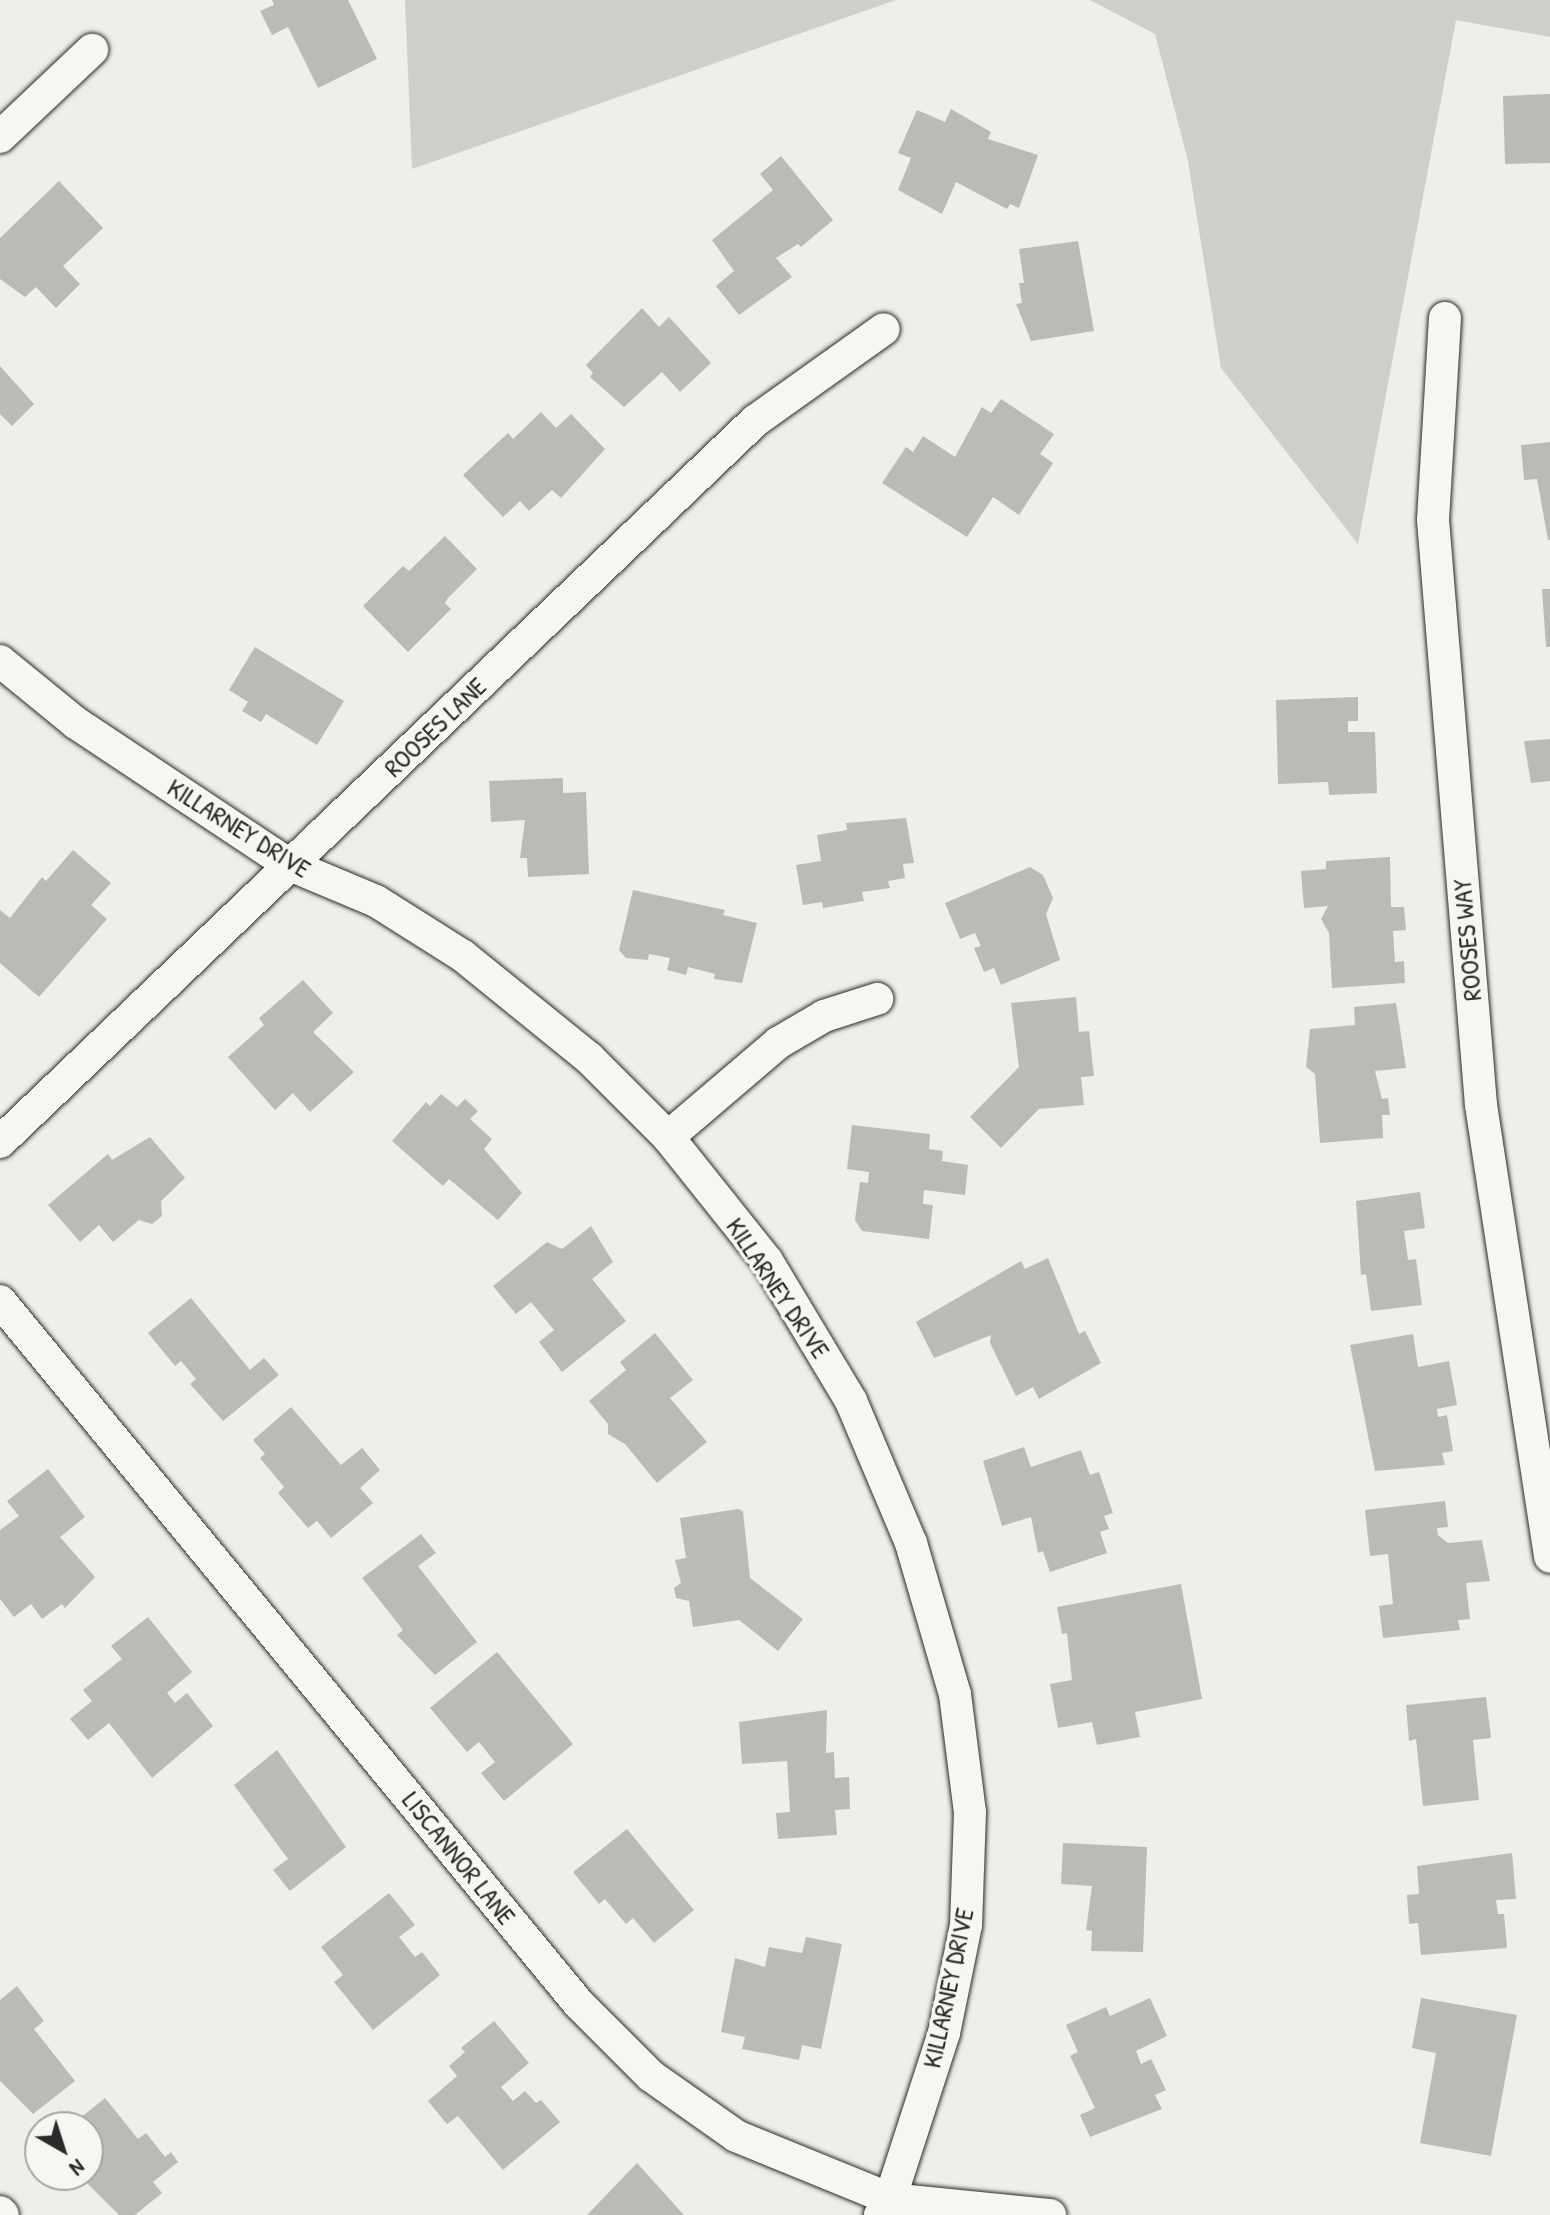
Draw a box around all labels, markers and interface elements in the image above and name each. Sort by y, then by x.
street label: ROOSES LANE [377,671,493,783]
street label: KILLARNEY DRIVE [162,772,316,884]
street label: ROOSES WAY [1446,878,1488,1002]
street label: KILLARNEY DRIVE [720,1212,836,1364]
street label: LISCANNOR LANE [396,1785,522,1931]
street label: KILLARNEY DRIVE [916,1905,980,2071]
north arrow [24,2111,104,2191]
text: N [64,2153,92,2183]

